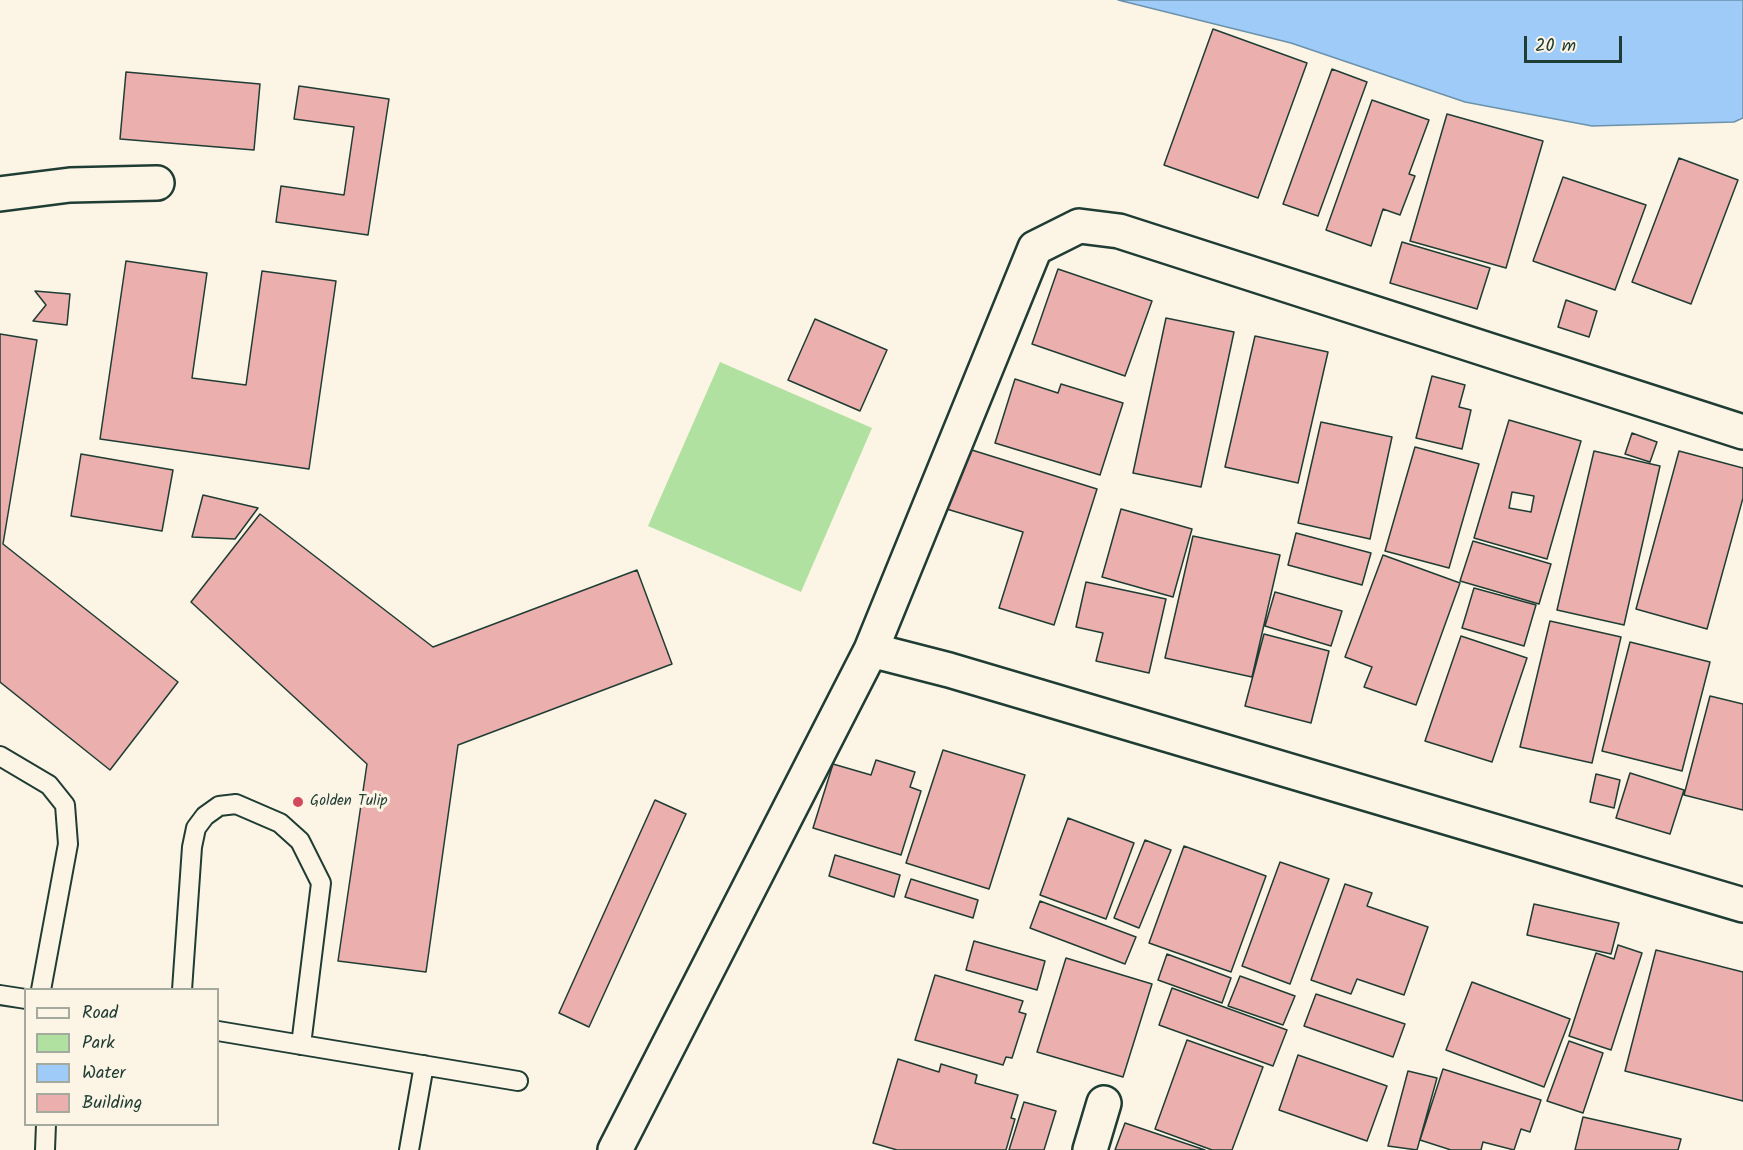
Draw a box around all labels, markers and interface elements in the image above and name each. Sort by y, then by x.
scale bar [1527,24,1624,62]
text: 20 m [1535,32,1576,61]
place label: Golden Tulip [310,793,388,811]
marker: Golden Tulip [291,795,305,809]
legend [24,988,219,1126]
text: Road [82,999,118,1028]
text: Park [82,1029,115,1058]
text: Water [82,1059,126,1088]
text: Building [82,1089,142,1118]

